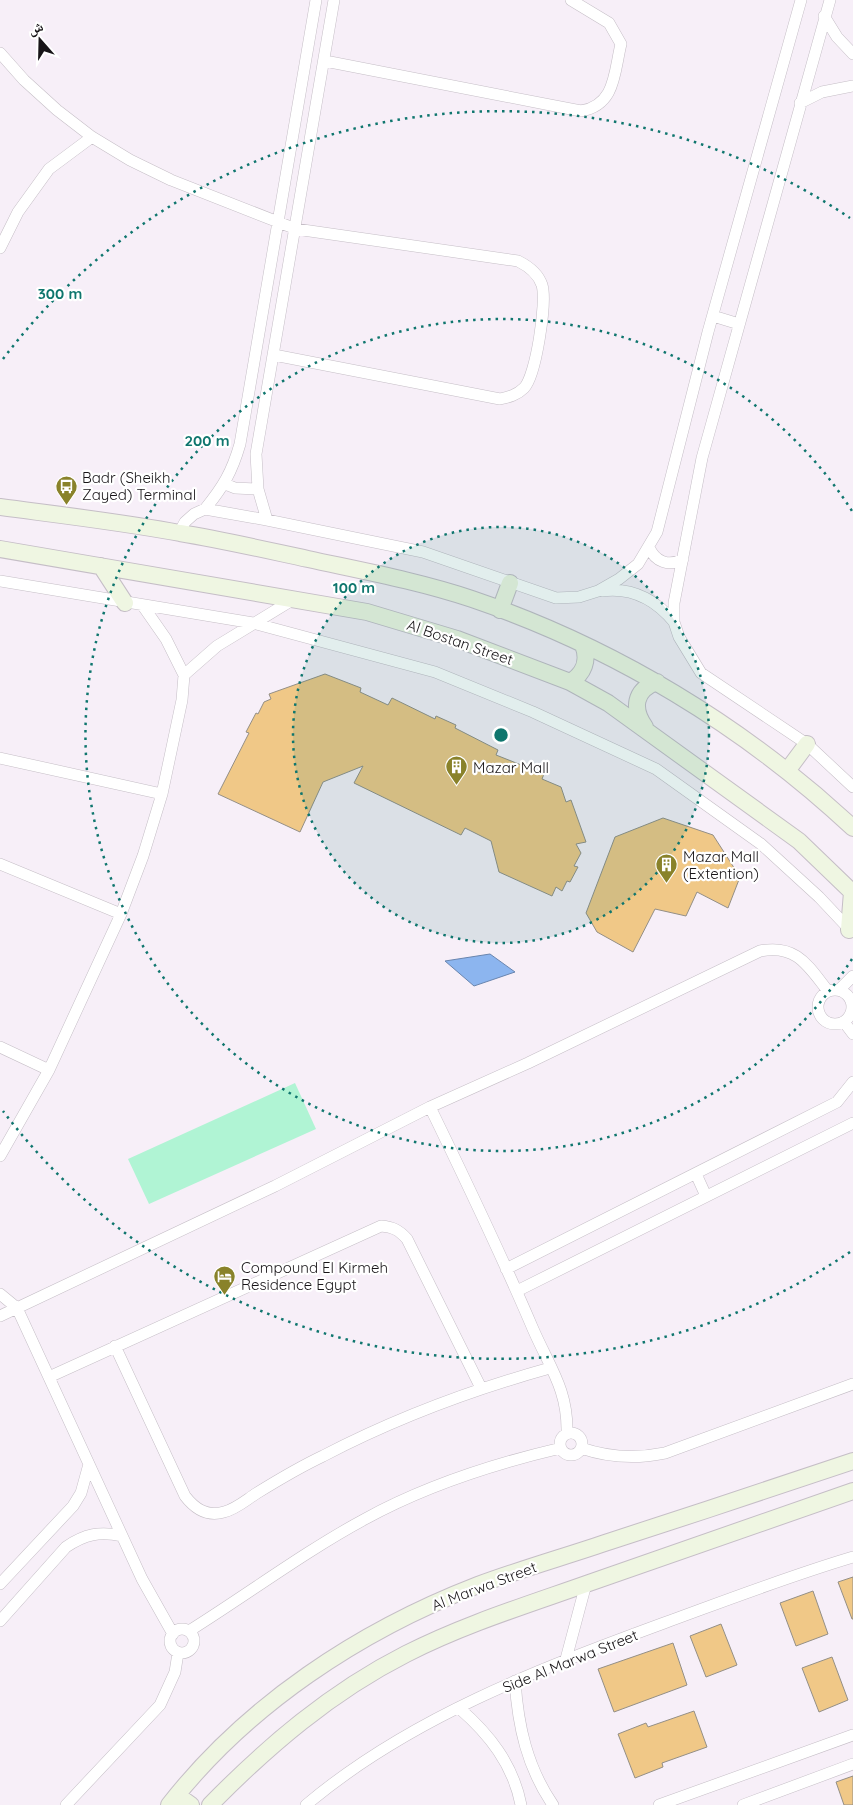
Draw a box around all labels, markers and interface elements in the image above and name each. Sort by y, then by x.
north arrow [15,15,65,65]
text: ش [25,17,46,39]
text: 300 m [38,284,82,303]
text: 200 m [185,431,230,450]
place label: Badr (Sheikh Zayed) Terminal [82,468,196,504]
bus stop icon: Badr (Sheikh Zayed) Terminal [54,474,78,505]
text: 100 m [333,578,375,597]
street label: Al Bostan Street [404,615,516,669]
centre of rings [492,726,510,744]
building icon: Mazar Mall [445,755,469,786]
place label: Mazar Mall [473,758,549,777]
place label: Mazar Mall (Extention) [683,847,759,883]
building icon: Mazar Mall (Extention) [655,853,679,884]
place label: Compound El Kirmeh Residence Egypt [241,1258,388,1294]
hotel icon: Compound El Kirmeh Residence Egypt [213,1264,237,1295]
street label: Al Marwa Street [429,1557,539,1615]
street label: Side Al Marwa Street [500,1625,640,1697]

